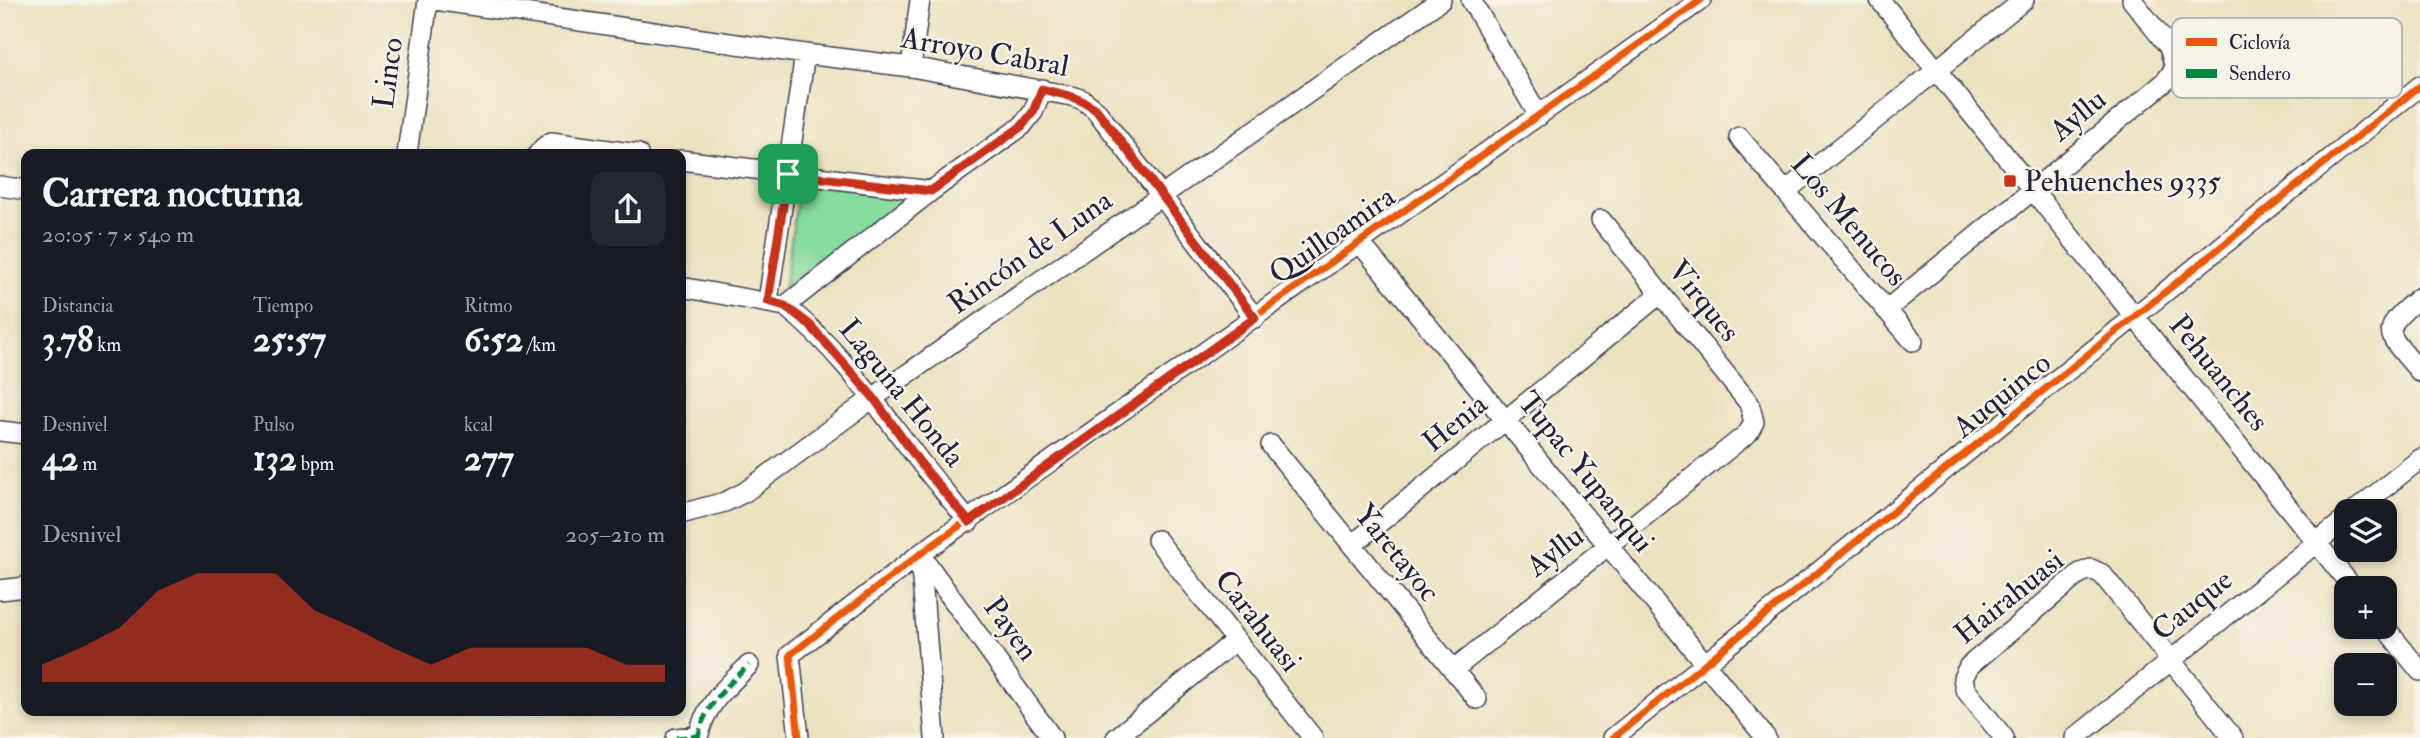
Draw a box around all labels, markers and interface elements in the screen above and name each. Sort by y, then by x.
legend [2172,18,2402,98]
street label: Arroyo Cabral [897,19,1072,85]
text: Ciclovía [2229,31,2290,55]
street label: Linco [365,35,411,111]
text: Sendero [2229,62,2291,86]
street label: Ayllu [2041,81,2114,150]
pin [758,144,818,204]
street label: Los Menucos [1783,146,1915,294]
icon: arrive [769,155,807,193]
place label: Pehuenches 9335 [2024,163,2222,200]
text: Carrera nocturna [42,170,302,218]
button: share [591,172,665,246]
marker: Pehuenches 9335 [2002,173,2018,189]
street label: Quilloamira [1262,178,1403,292]
street label: Rincón de Luna [941,181,1120,322]
text: 20:05 · 7 × 540 m [42,220,194,249]
street label: Virques [1660,253,1748,349]
text: Distancia [42,294,113,318]
text: Tiempo [253,294,313,318]
text: Ritmo [464,294,513,318]
street label: Pehuanches [2161,307,2277,439]
street label: Laguna Honda [831,311,973,475]
text: 3.78 [42,318,93,362]
text: 25:57 [253,318,326,362]
text: 6:52 [464,318,523,362]
text: km [93,333,121,357]
text: /km [523,333,556,357]
street label: Auquinco [1945,344,2058,446]
street label: Tupac Yupanqui [1510,384,1662,560]
street label: Henia [1415,385,1495,460]
text: Desnivel [42,413,108,437]
text: Pulso [253,413,294,437]
text: kcal [464,413,493,437]
text: 42 [42,437,79,481]
text: 132 [253,437,297,481]
text: 277 [464,437,514,481]
text: m [79,452,97,476]
text: bpm [297,452,334,476]
street label: Yaretayoc [1346,497,1448,609]
map controls [2334,499,2397,716]
button: layers [2334,499,2397,562]
street label: Ayllu [1518,517,1591,585]
text: Desnivel [42,520,121,549]
text: 205–210 m [566,520,665,549]
street label: Hairahuasi [1947,542,2071,652]
street label: Cauque [2144,561,2240,649]
street label: Carahuasi [1207,563,1309,679]
button: + [2334,576,2397,639]
street label: Payen [975,590,1047,668]
button: − [2334,653,2397,716]

